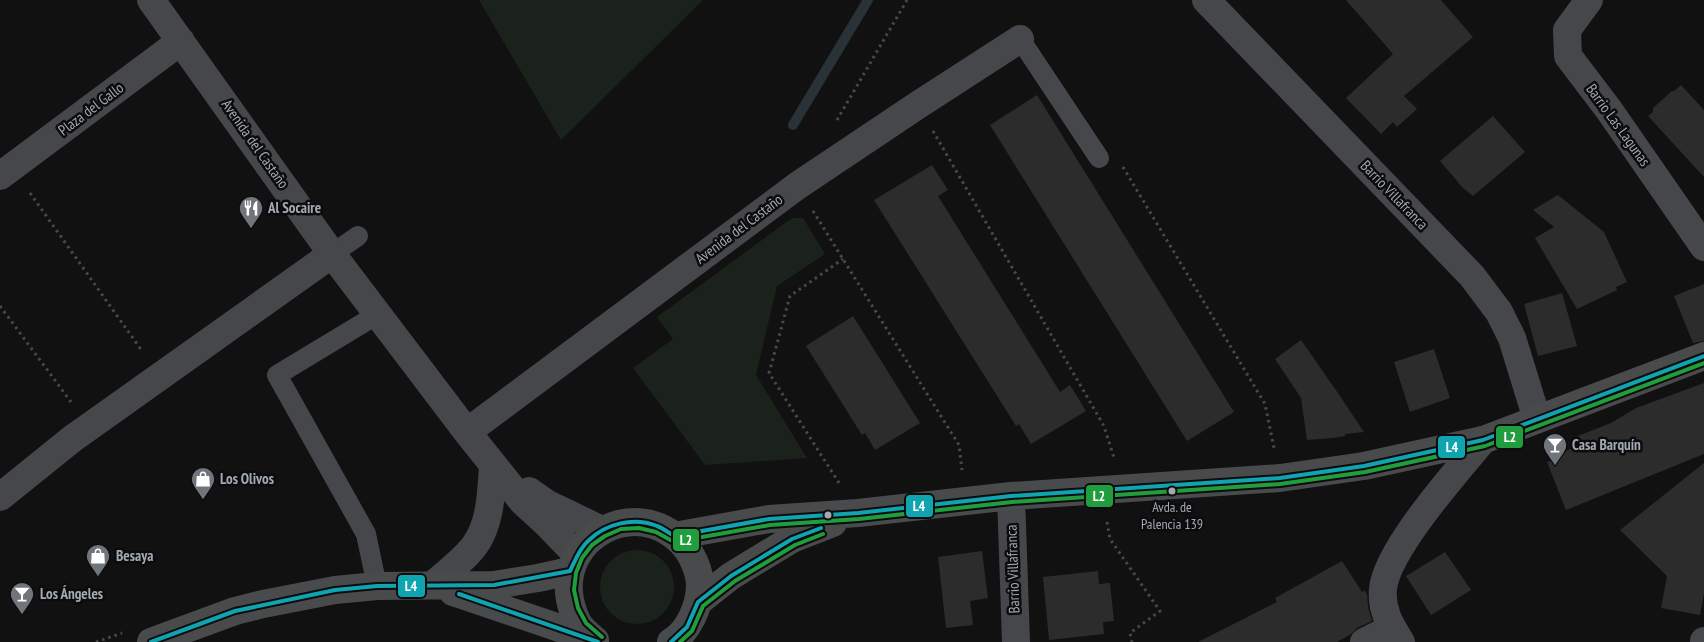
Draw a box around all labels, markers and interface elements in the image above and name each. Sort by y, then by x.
street label: Plaza del Gallo [54,78,127,139]
street label: Barrio Las Lagunas [1582,80,1655,170]
street label: Avenida del Castaño [218,95,293,192]
street label: Barrio Villafranca [1357,156,1432,233]
street label: Avenida del Castaño [691,190,786,268]
restaurant icon: Al Socaire [238,195,264,229]
place label: Al Socaire [267,198,321,217]
line badge: L2 [1495,425,1524,449]
text: L2 [1504,428,1516,446]
bar icon: Casa Barquín [1542,432,1568,466]
line badge: L4 [1437,435,1466,459]
place label: Casa Barquín [1572,435,1641,454]
text: L4 [1446,438,1459,456]
shop icon: Los Olivos [190,466,216,500]
place label: Los Olivos [220,469,274,488]
line badge: L2 [1085,484,1114,508]
marker: Avda. de Palencia 139 [1167,486,1177,496]
text: L2 [1093,487,1105,505]
line badge: L4 [905,494,934,518]
text: L4 [913,497,926,515]
place label: Avda. de Palencia 139 [1141,498,1203,533]
unlabelled marker [823,510,833,520]
street label: Barrio Villafranca [1001,524,1024,614]
line badge: L2 [672,528,700,552]
text: L2 [680,531,692,549]
shop icon: Besaya [85,543,111,577]
place label: Besaya [116,546,153,565]
line badge: L4 [397,574,426,598]
text: L4 [405,577,418,595]
bar icon: Los Ángeles [9,581,35,615]
place label: Los Ángeles [40,584,103,603]

